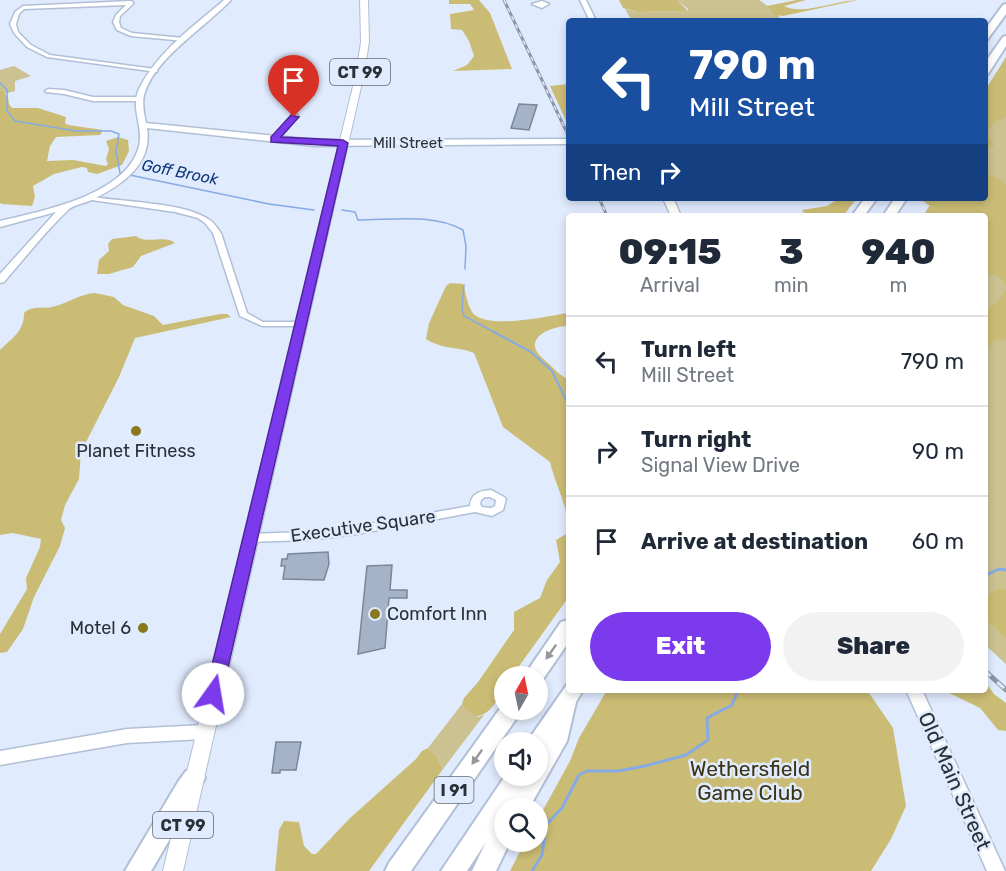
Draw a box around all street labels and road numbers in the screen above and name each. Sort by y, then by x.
road number: CT 99 [330,59,390,85]
street label: Mill Street [373,134,443,152]
street label: Executive Square [289,505,437,547]
street label: Old Main Street [913,708,997,854]
road number: I 91 [434,777,474,803]
road number: CT 99 [153,812,213,838]

